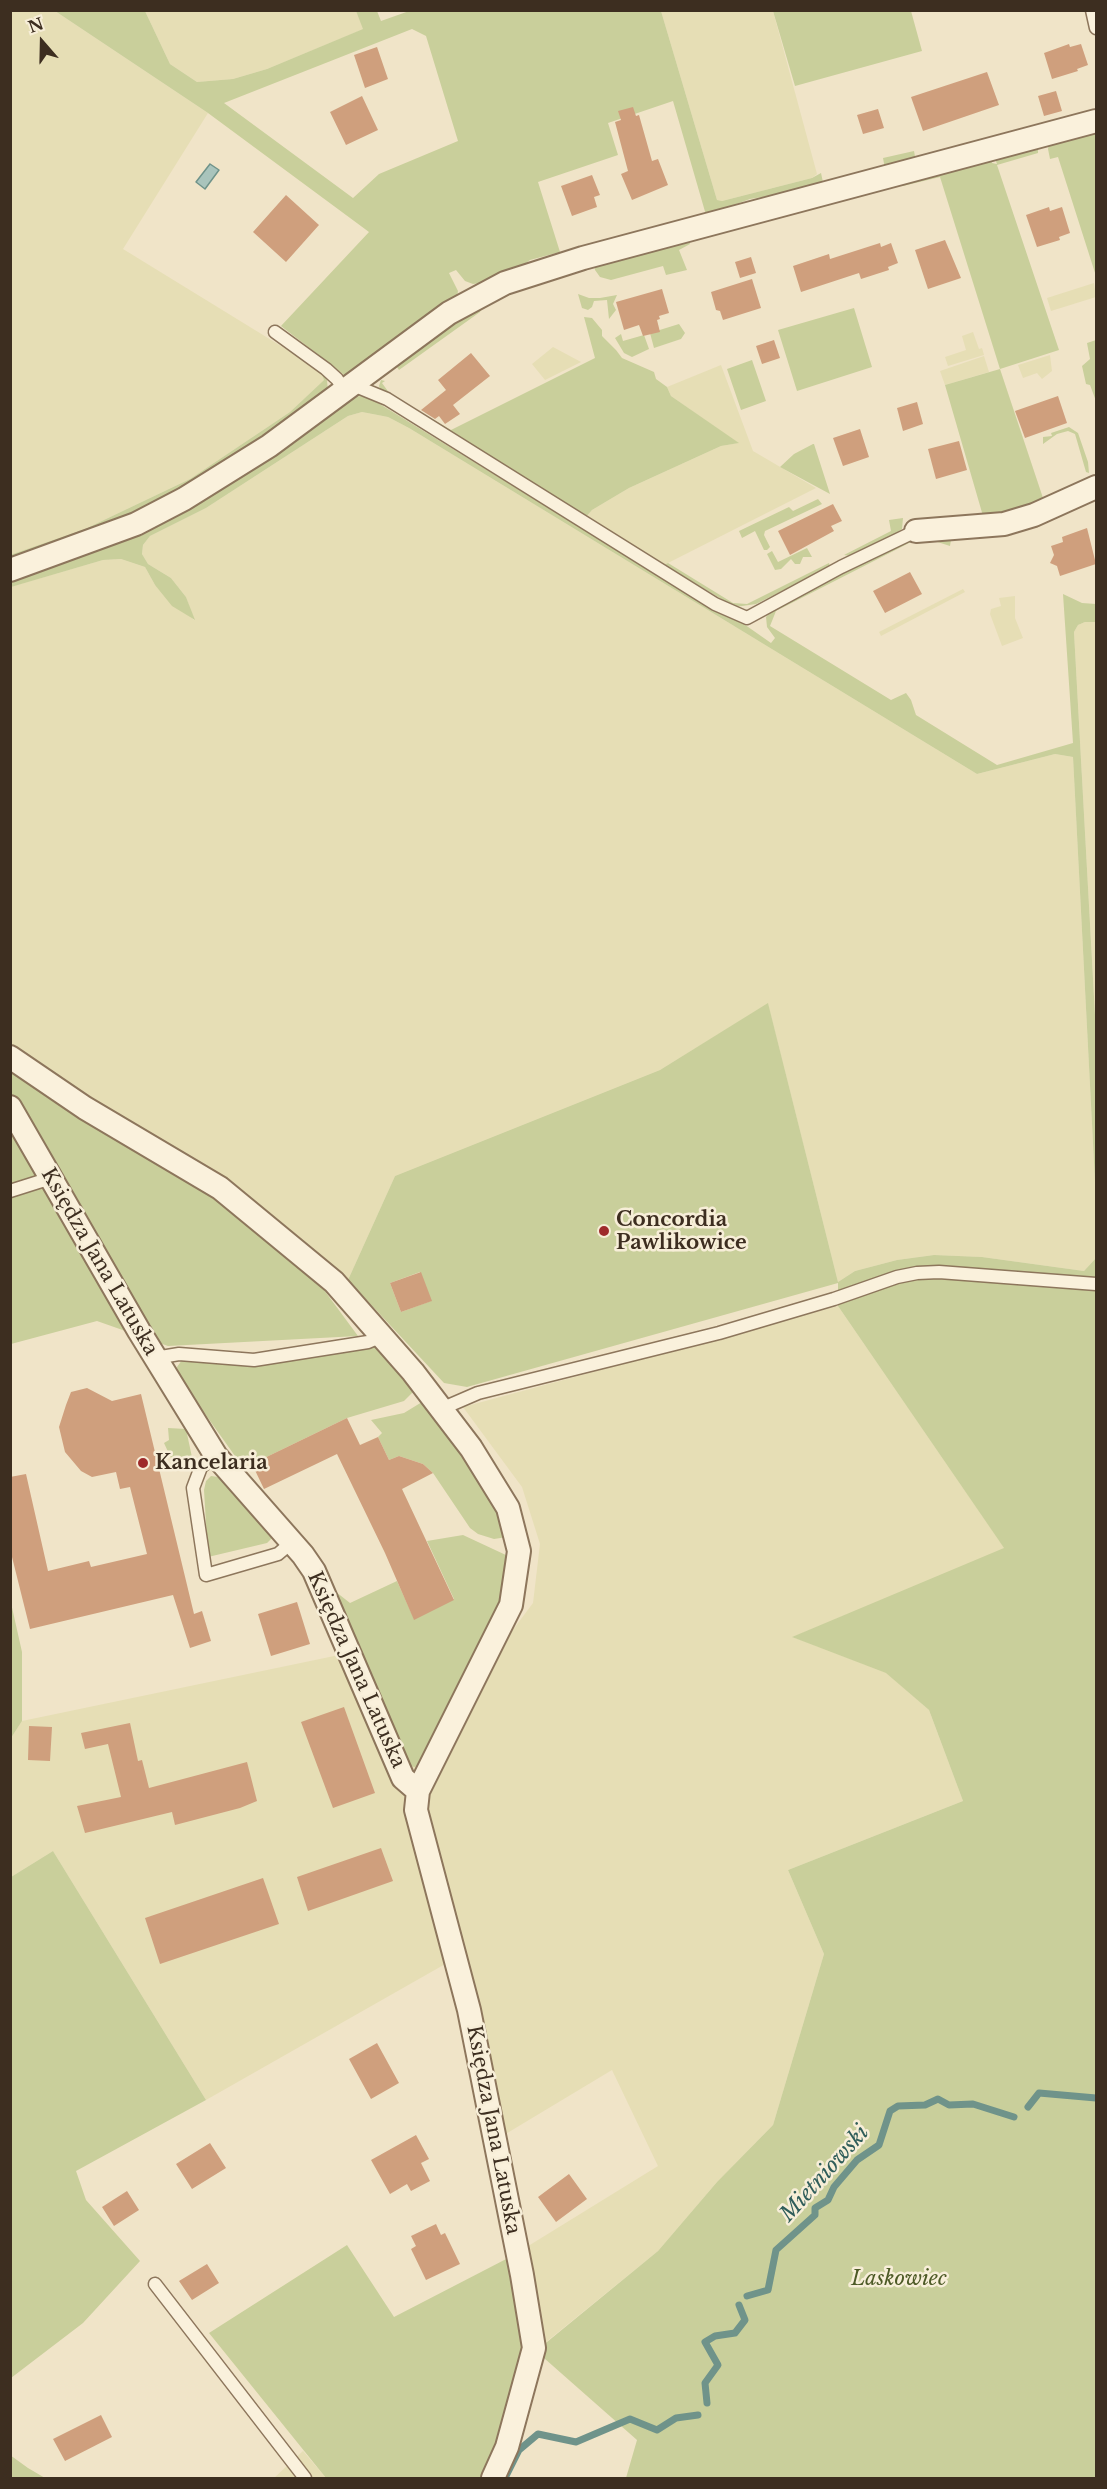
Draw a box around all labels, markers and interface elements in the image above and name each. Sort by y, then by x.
north arrow [12,12,72,72]
text: N [25,13,46,37]
street label: Księdza Jana Latuska [36,1164,162,1360]
place label: Concordia Pawlikowice [616,1208,747,1255]
marker: Concordia Pawlikowice [597,1224,611,1238]
place label: Kancelaria [155,1451,268,1475]
marker: Kancelaria [136,1456,150,1470]
street label: Księdza Jana Latuska [302,1568,410,1772]
street label: Księdza Jana Latuska [461,2023,525,2237]
water label: Mietniowski [775,2121,875,2227]
park label: Laskowiec [851,2267,947,2291]

